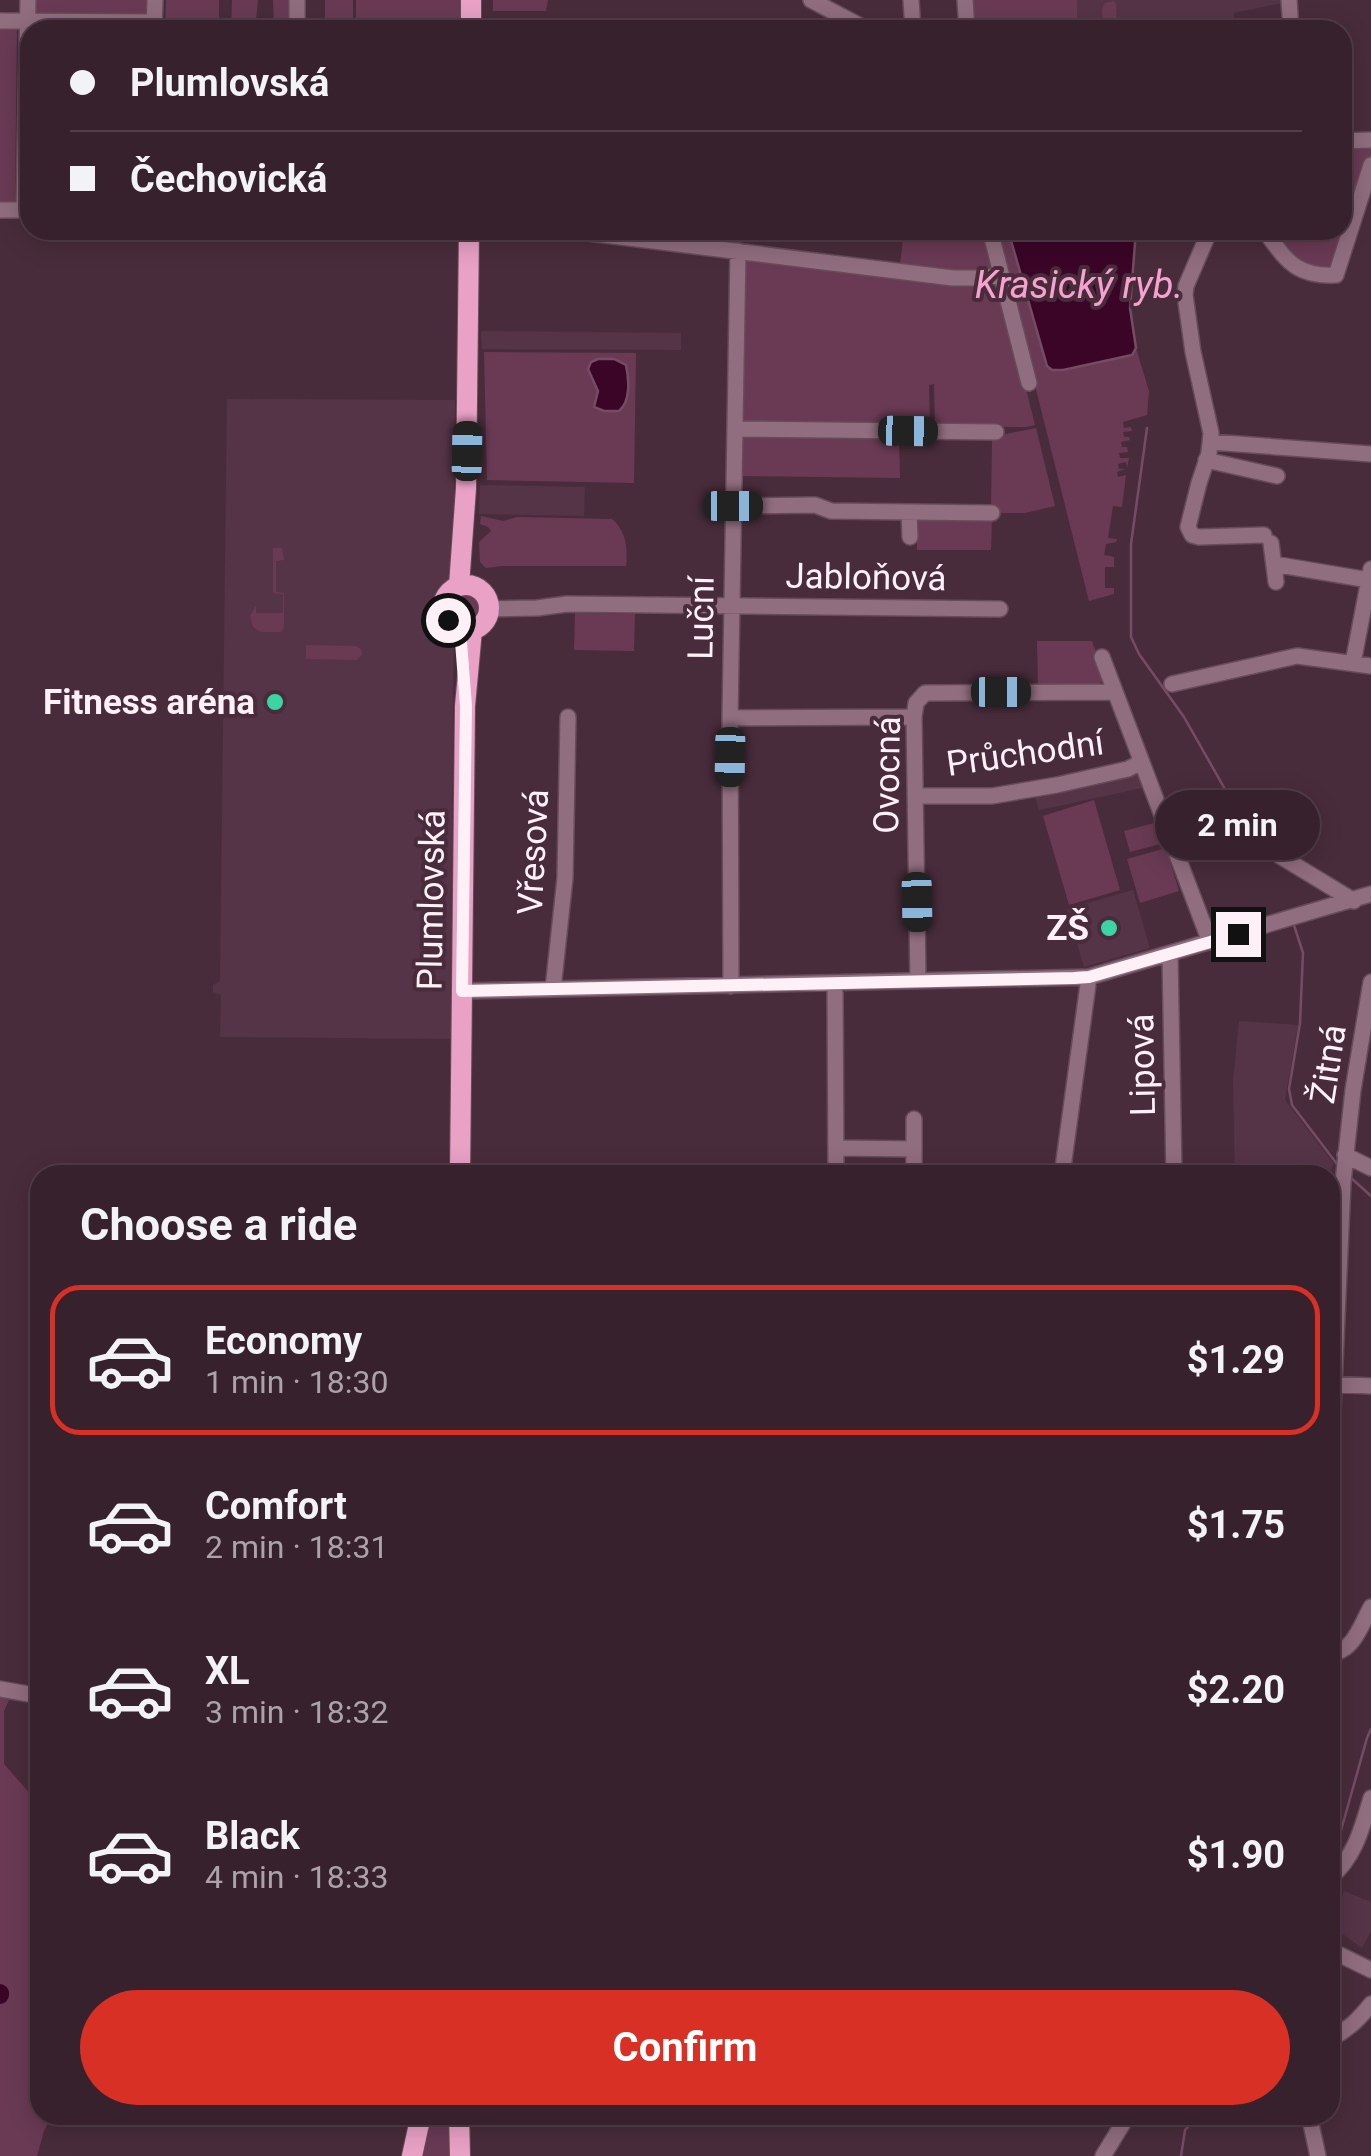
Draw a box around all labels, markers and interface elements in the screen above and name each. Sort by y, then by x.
text: Plumlovská [130,61,329,105]
text: Čechovická [130,157,327,201]
water label: Krasický ryb. [975,263,1183,307]
car [878,415,938,447]
car [451,421,483,481]
car [703,491,763,521]
street label: Jabloňová [785,556,947,599]
street label: Luční [680,574,723,660]
route start [426,598,471,643]
car [971,677,1031,707]
place label: Fitness aréna [43,682,255,723]
marker: Fitness aréna [264,691,286,713]
street label: Ovocná [866,716,909,834]
street label: Průchodní [944,722,1108,785]
car [714,727,746,787]
street label: Vřesová [510,788,557,916]
callout: 2 min [1156,789,1320,859]
text: 2 min [1197,806,1278,844]
street label: Plumlovská [409,809,454,991]
car [901,872,933,932]
place label: ZŠ [1046,907,1089,949]
route end [1216,912,1261,957]
marker: ZŠ [1098,917,1120,939]
street label: Lipová [1121,1013,1164,1117]
street label: Žitná [1302,1022,1355,1106]
text: Choose a ride [80,1198,357,1251]
icon: car [85,1315,175,1405]
text: Economy [205,1319,362,1363]
text: $1.29 [1187,1338,1285,1382]
text: 1 min · 18:30 [205,1363,388,1401]
icon: car [85,1480,175,1570]
text: Comfort [205,1484,347,1528]
text: $1.75 [1187,1503,1285,1547]
text: 2 min · 18:31 [205,1528,388,1566]
icon: car [85,1645,175,1735]
text: XL [205,1649,250,1693]
text: $2.20 [1187,1668,1285,1712]
text: 3 min · 18:32 [205,1693,388,1731]
icon: car [85,1810,175,1900]
text: Black [205,1814,300,1858]
text: $1.90 [1187,1833,1285,1877]
text: 4 min · 18:33 [205,1858,388,1896]
button: Confirm [80,1990,1290,2105]

